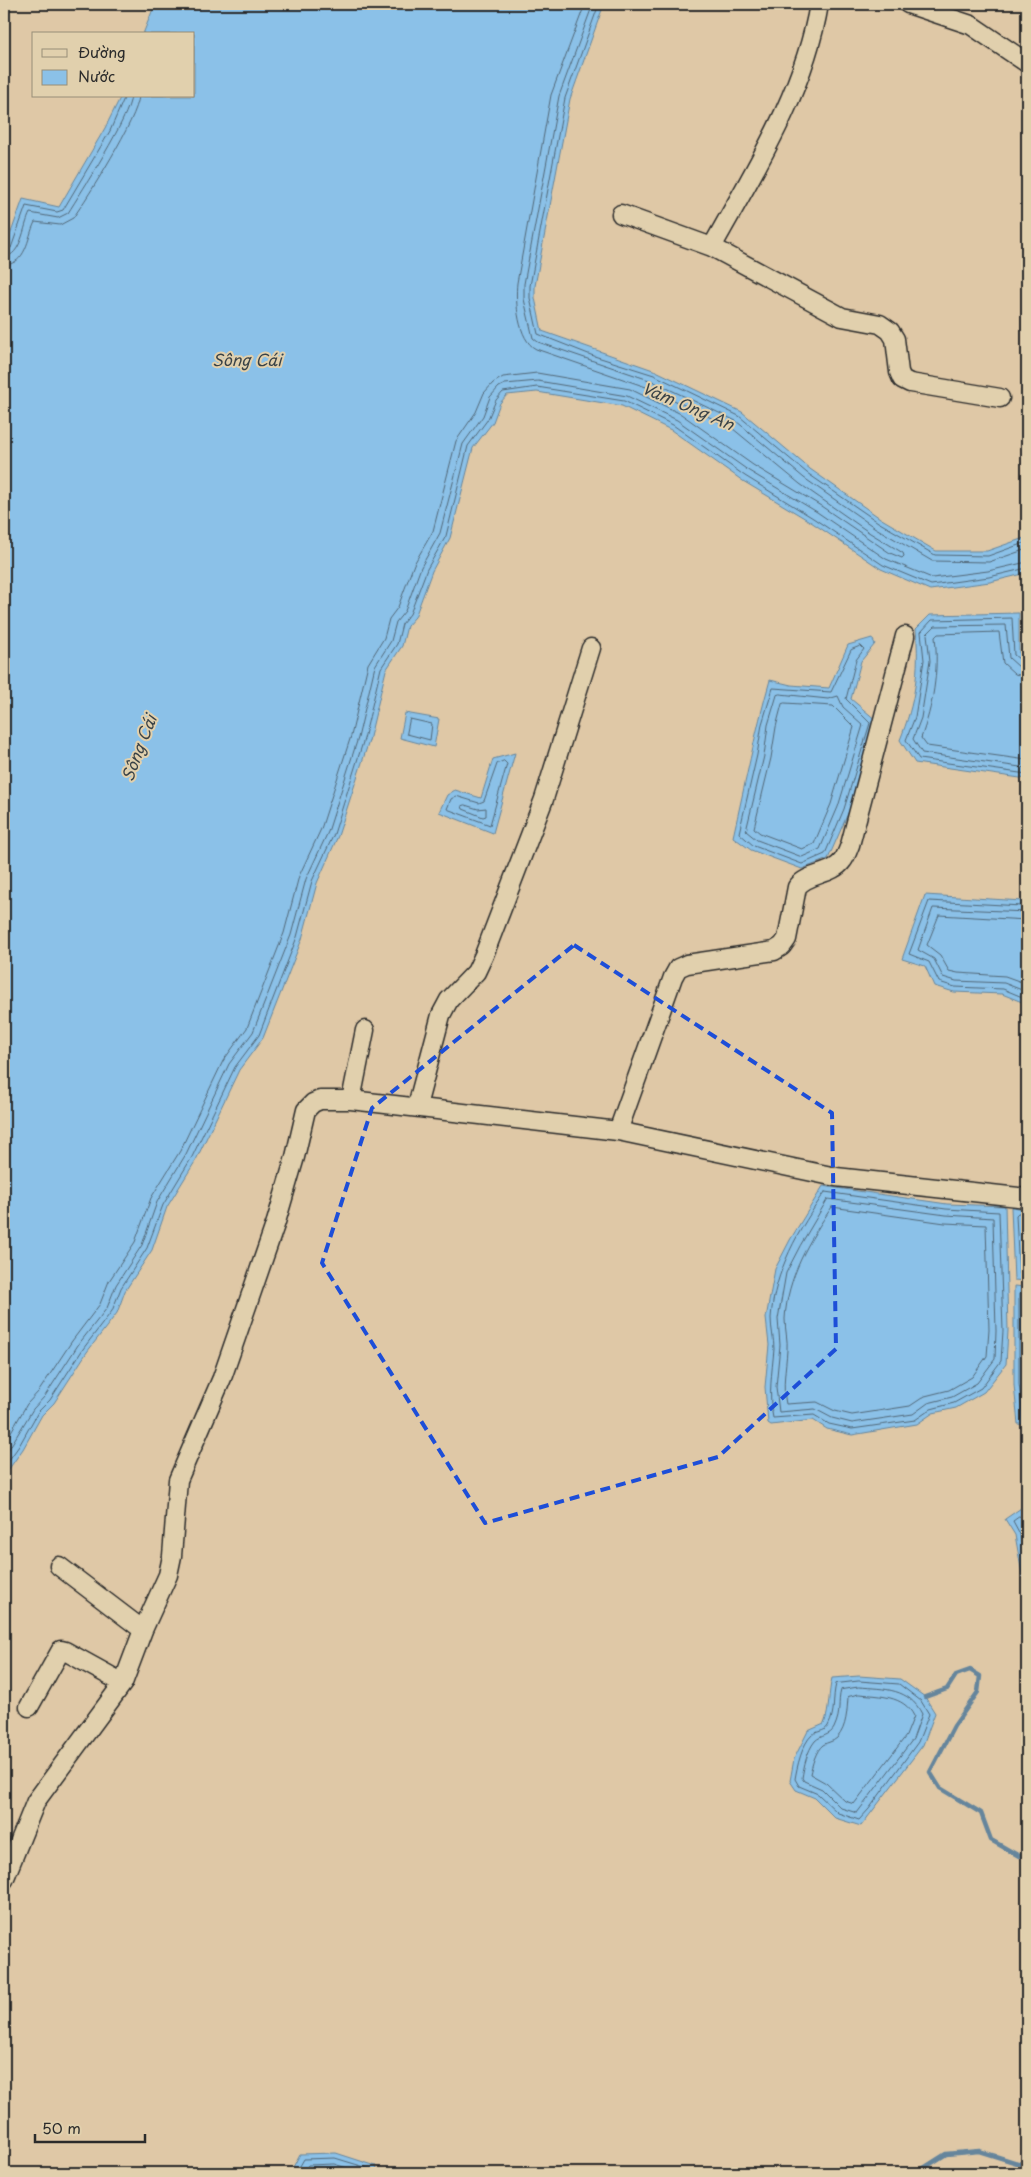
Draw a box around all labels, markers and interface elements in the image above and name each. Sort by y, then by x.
legend [32,32,195,98]
text: Đường [78,40,126,63]
text: Nước [78,64,115,87]
water label: Sông Cái [212,347,284,371]
water label: Vàm Ong An [639,375,739,436]
water label: Sông Cái [114,709,163,784]
scale bar [35,2112,145,2144]
text: 50 m [42,2116,81,2139]

